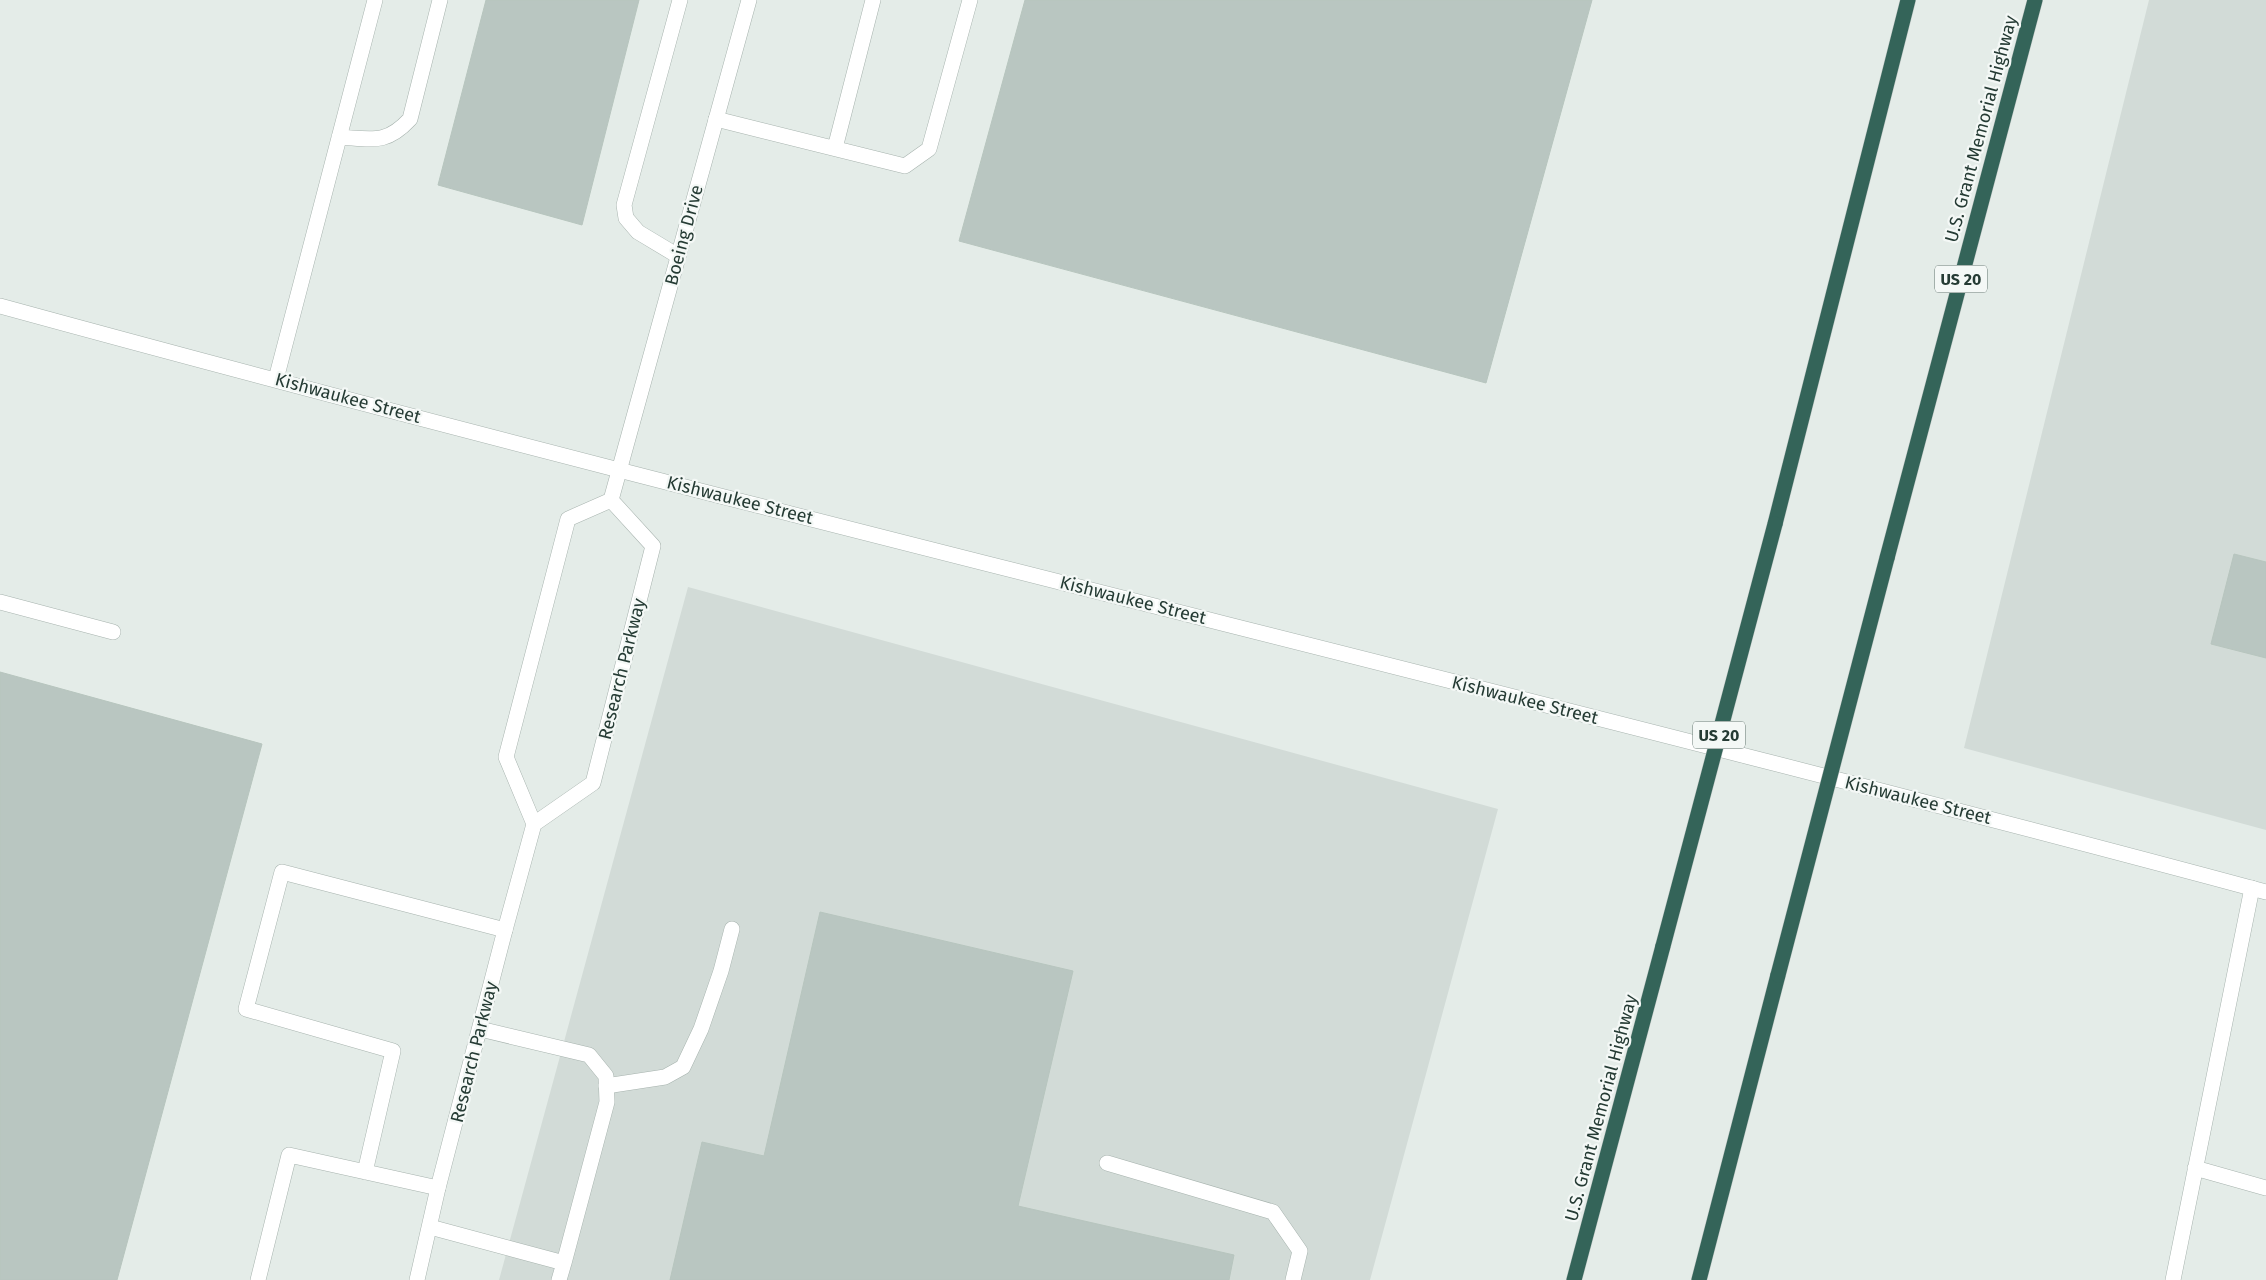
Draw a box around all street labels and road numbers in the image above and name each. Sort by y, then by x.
street label: U.S. Grant Memorial Highway [1940,13,2022,245]
street label: Boeing Drive [660,182,708,288]
road number: US 20 [1935,266,1987,292]
street label: Kishwaukee Street [273,368,424,428]
street label: Kishwaukee Street [665,471,816,529]
street label: Kishwaukee Street [1058,571,1209,629]
street label: Research Parkway [594,596,650,742]
street label: Kishwaukee Street [1450,671,1601,729]
road number: US 20 [1693,722,1745,748]
street label: Kishwaukee Street [1843,771,1994,829]
street label: Research Parkway [446,979,502,1125]
street label: U.S. Grant Memorial Highway [1560,992,1642,1224]

